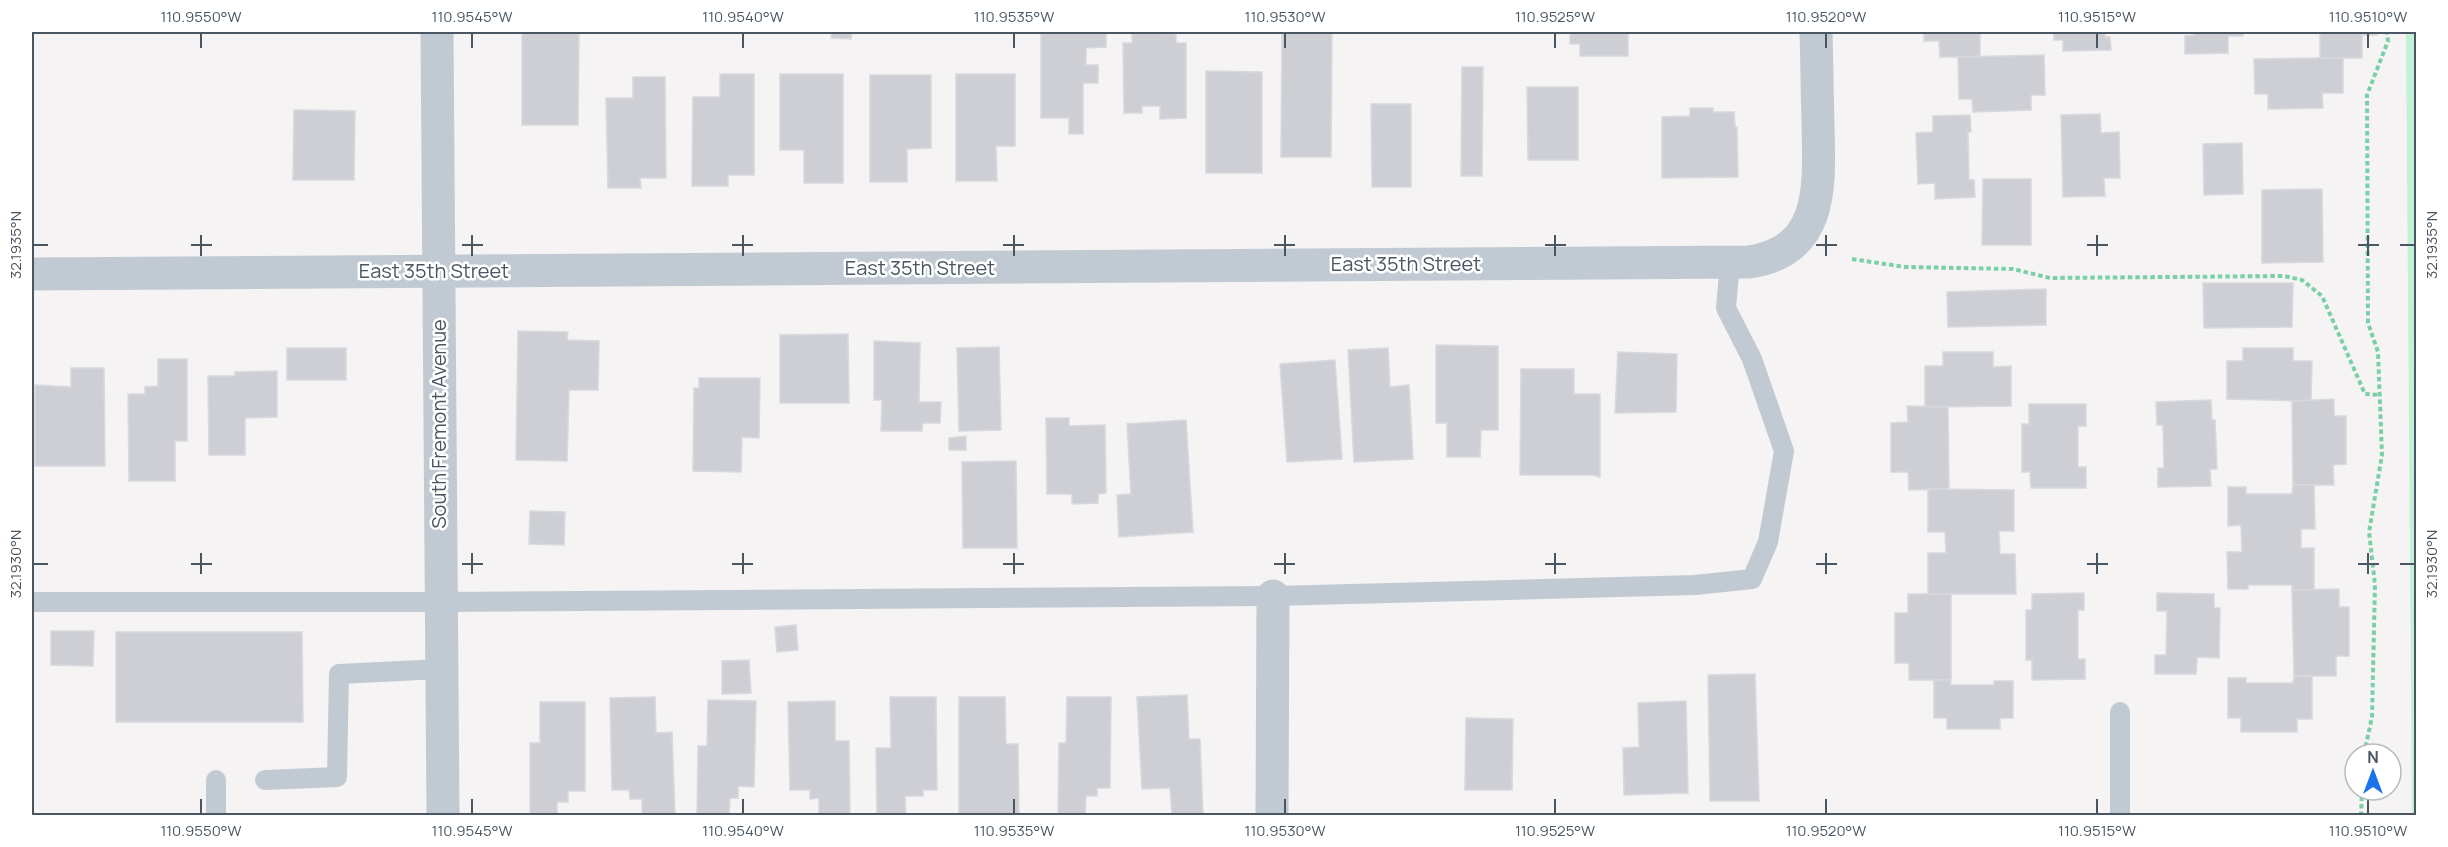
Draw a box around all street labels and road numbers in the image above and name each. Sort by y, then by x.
street label: East 35th Street [1331,250,1481,277]
street label: East 35th Street [845,254,995,281]
street label: East 35th Street [359,257,509,284]
street label: South Fremont Avenue [425,319,452,529]

